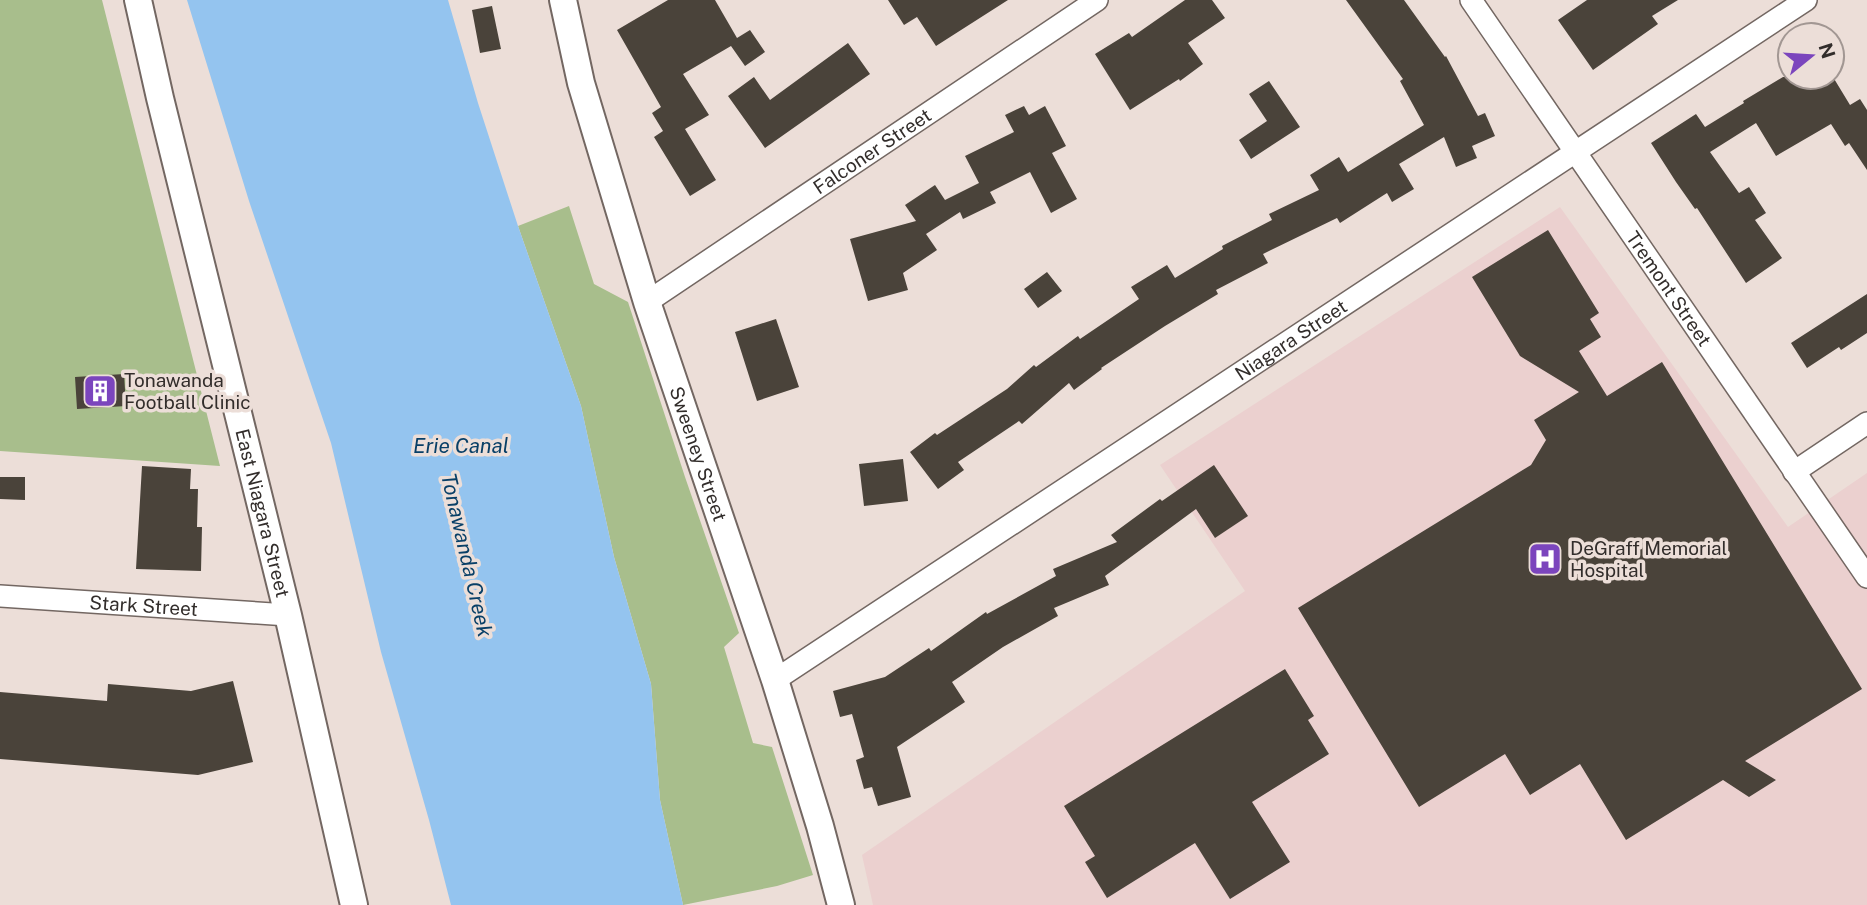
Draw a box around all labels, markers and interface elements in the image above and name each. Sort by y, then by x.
north arrow [1776,21,1846,91]
text: N [1814,40,1840,61]
street label: Falconer Street [809,104,935,198]
street label: Tremont Street [1622,227,1716,350]
street label: Niagara Street [1231,295,1351,385]
place label: Tonawanda Football Clinic [124,369,251,413]
building icon: Tonawanda Football Clinic [81,372,119,410]
street label: Sweeney Street [665,384,731,524]
street label: East Niagara Street [231,426,294,600]
water label: Erie Canal [413,433,509,458]
water label: Tonawanda Creek [436,471,498,640]
place label: DeGraff Memorial Hospital [1570,537,1727,581]
hospital icon: DeGraff Memorial Hospital [1526,540,1564,578]
street label: Stark Street [89,591,199,620]

